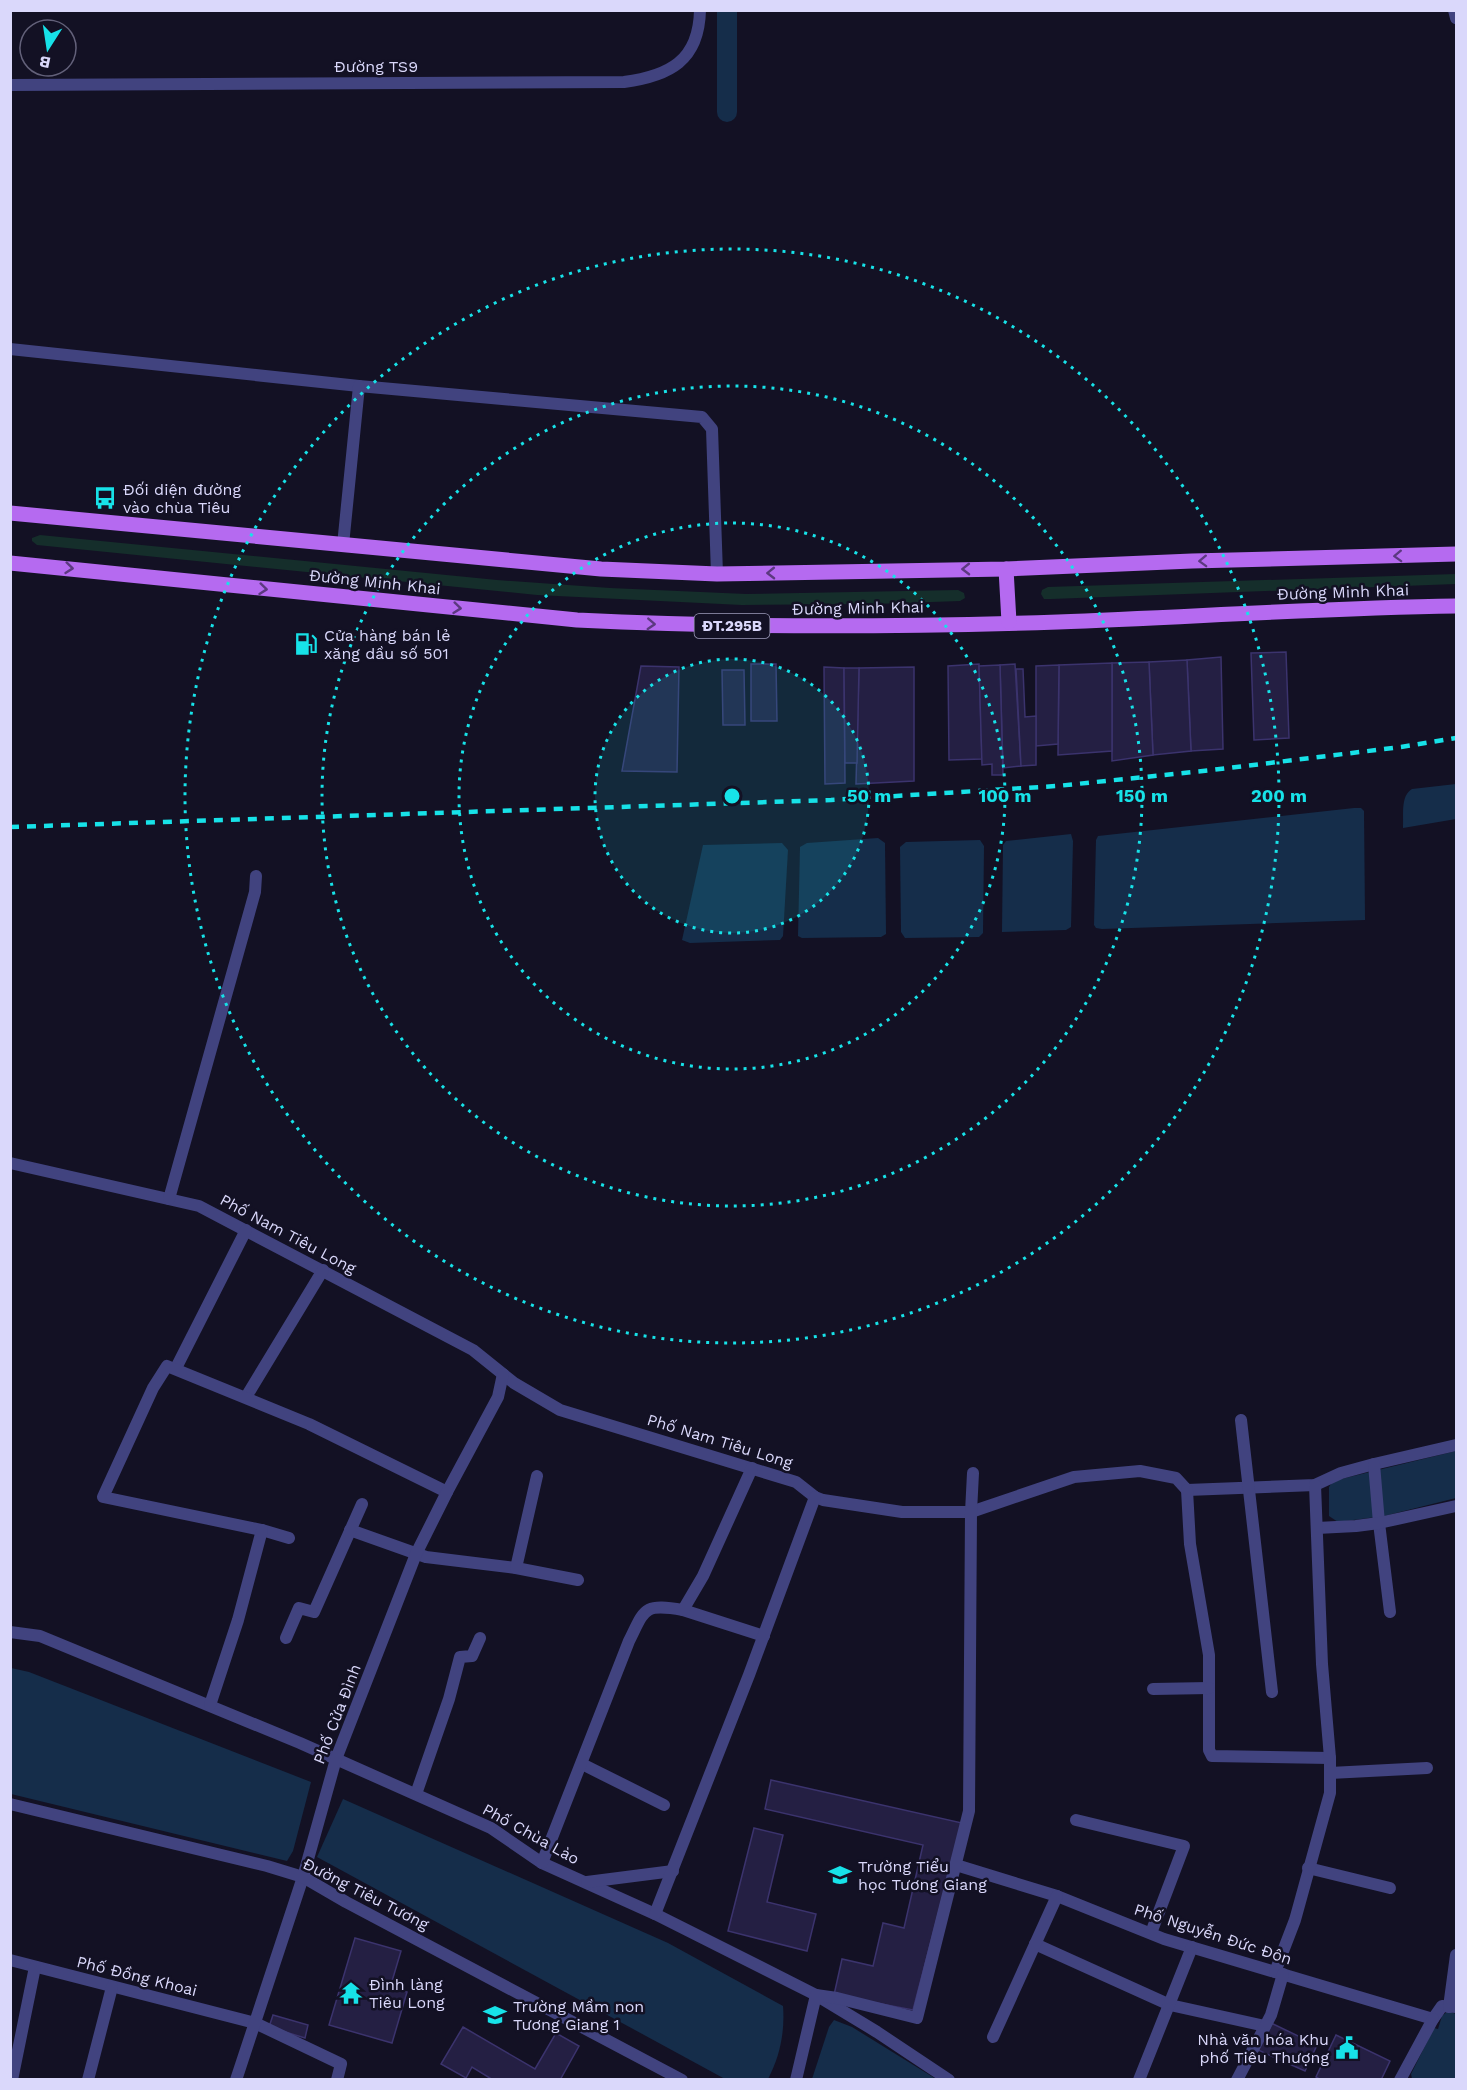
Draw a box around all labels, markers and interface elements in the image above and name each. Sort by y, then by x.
north arrow [18,18,78,78]
text: B [38,52,52,73]
street label: Đường TS9 [334,57,418,76]
place label: Đối diện đường vào chùa Tiêu [123,480,241,517]
bus stop icon: Đối diện đường vào chùa Tiêu [92,485,118,511]
one-way arrow [1394,549,1403,562]
one-way arrow [1199,555,1208,567]
one-way arrow [64,562,73,574]
one-way arrow [962,563,971,575]
street label: Đường Minh Khai [308,566,442,598]
one-way arrow [767,567,776,579]
street label: Đường Minh Khai [1277,580,1409,604]
one-way arrow [258,582,267,595]
street label: Đường Minh Khai [792,597,924,619]
one-way arrow [452,601,461,614]
road number: ĐT.295B [694,614,770,638]
one-way arrow [647,617,656,630]
place label: Cửa hàng bán lẻ xăng dầu số 501 [324,626,450,663]
fuel station icon: Cửa hàng bán lẻ xăng dầu số 501 [293,631,319,657]
text: 50 m [847,785,891,806]
text: 100 m [978,785,1032,806]
text: 150 m [1116,785,1168,806]
text: 200 m [1251,785,1307,806]
centre of rings [722,786,742,806]
street label: Phố Nam Tiêu Long [217,1190,360,1278]
street label: Phố Nam Tiêu Long [645,1410,796,1472]
street label: Phố Cửa Đình [309,1661,365,1767]
street label: Phố Chùa Lào [479,1800,583,1868]
street label: Đường Tiêu Tương [300,1854,433,1934]
place label: Trường Tiểu học Tương Giang [858,1857,987,1894]
school or university icon: Trường Tiểu học Tương Giang [827,1862,853,1888]
street label: Phố Nguyễn Đức Đôn [1132,1899,1294,1969]
street label: Phố Đồng Khoai [75,1952,199,2000]
place label: Đình làng Tiêu Long [369,1975,445,2012]
temple icon: Đình làng Tiêu Long [338,1980,364,2006]
place label: Trường Mầm non Tương Giang 1 [513,1997,644,2034]
school or university icon: Trường Mầm non Tương Giang 1 [482,2002,508,2028]
place label: Nhà văn hóa Khu phố Tiêu Thượng [1197,2030,1329,2067]
public building icon: Nhà văn hóa Khu phố Tiêu Thượng [1334,2035,1360,2061]

